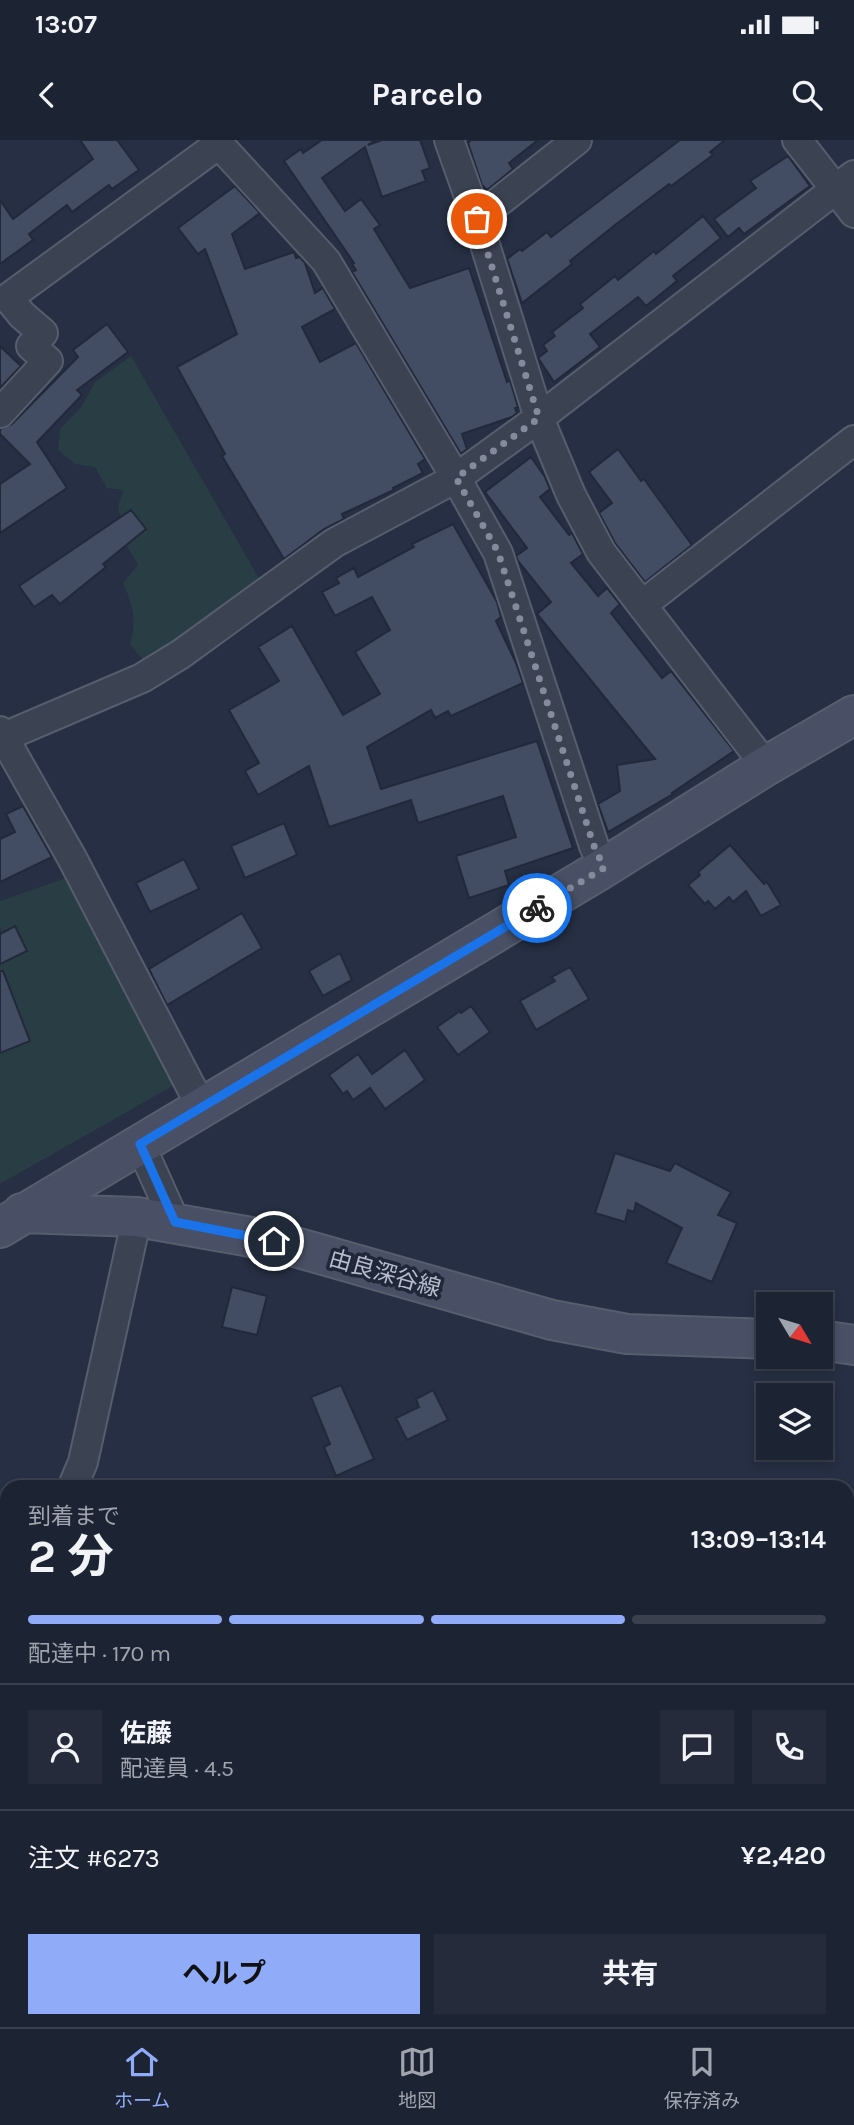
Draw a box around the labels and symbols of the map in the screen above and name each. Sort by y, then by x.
pin [447,189,507,249]
courier [502,873,572,943]
pin [244,1211,304,1271]
street label: 由良深谷線 [326,1245,444,1302]
north arrow [756,1292,833,1368]

